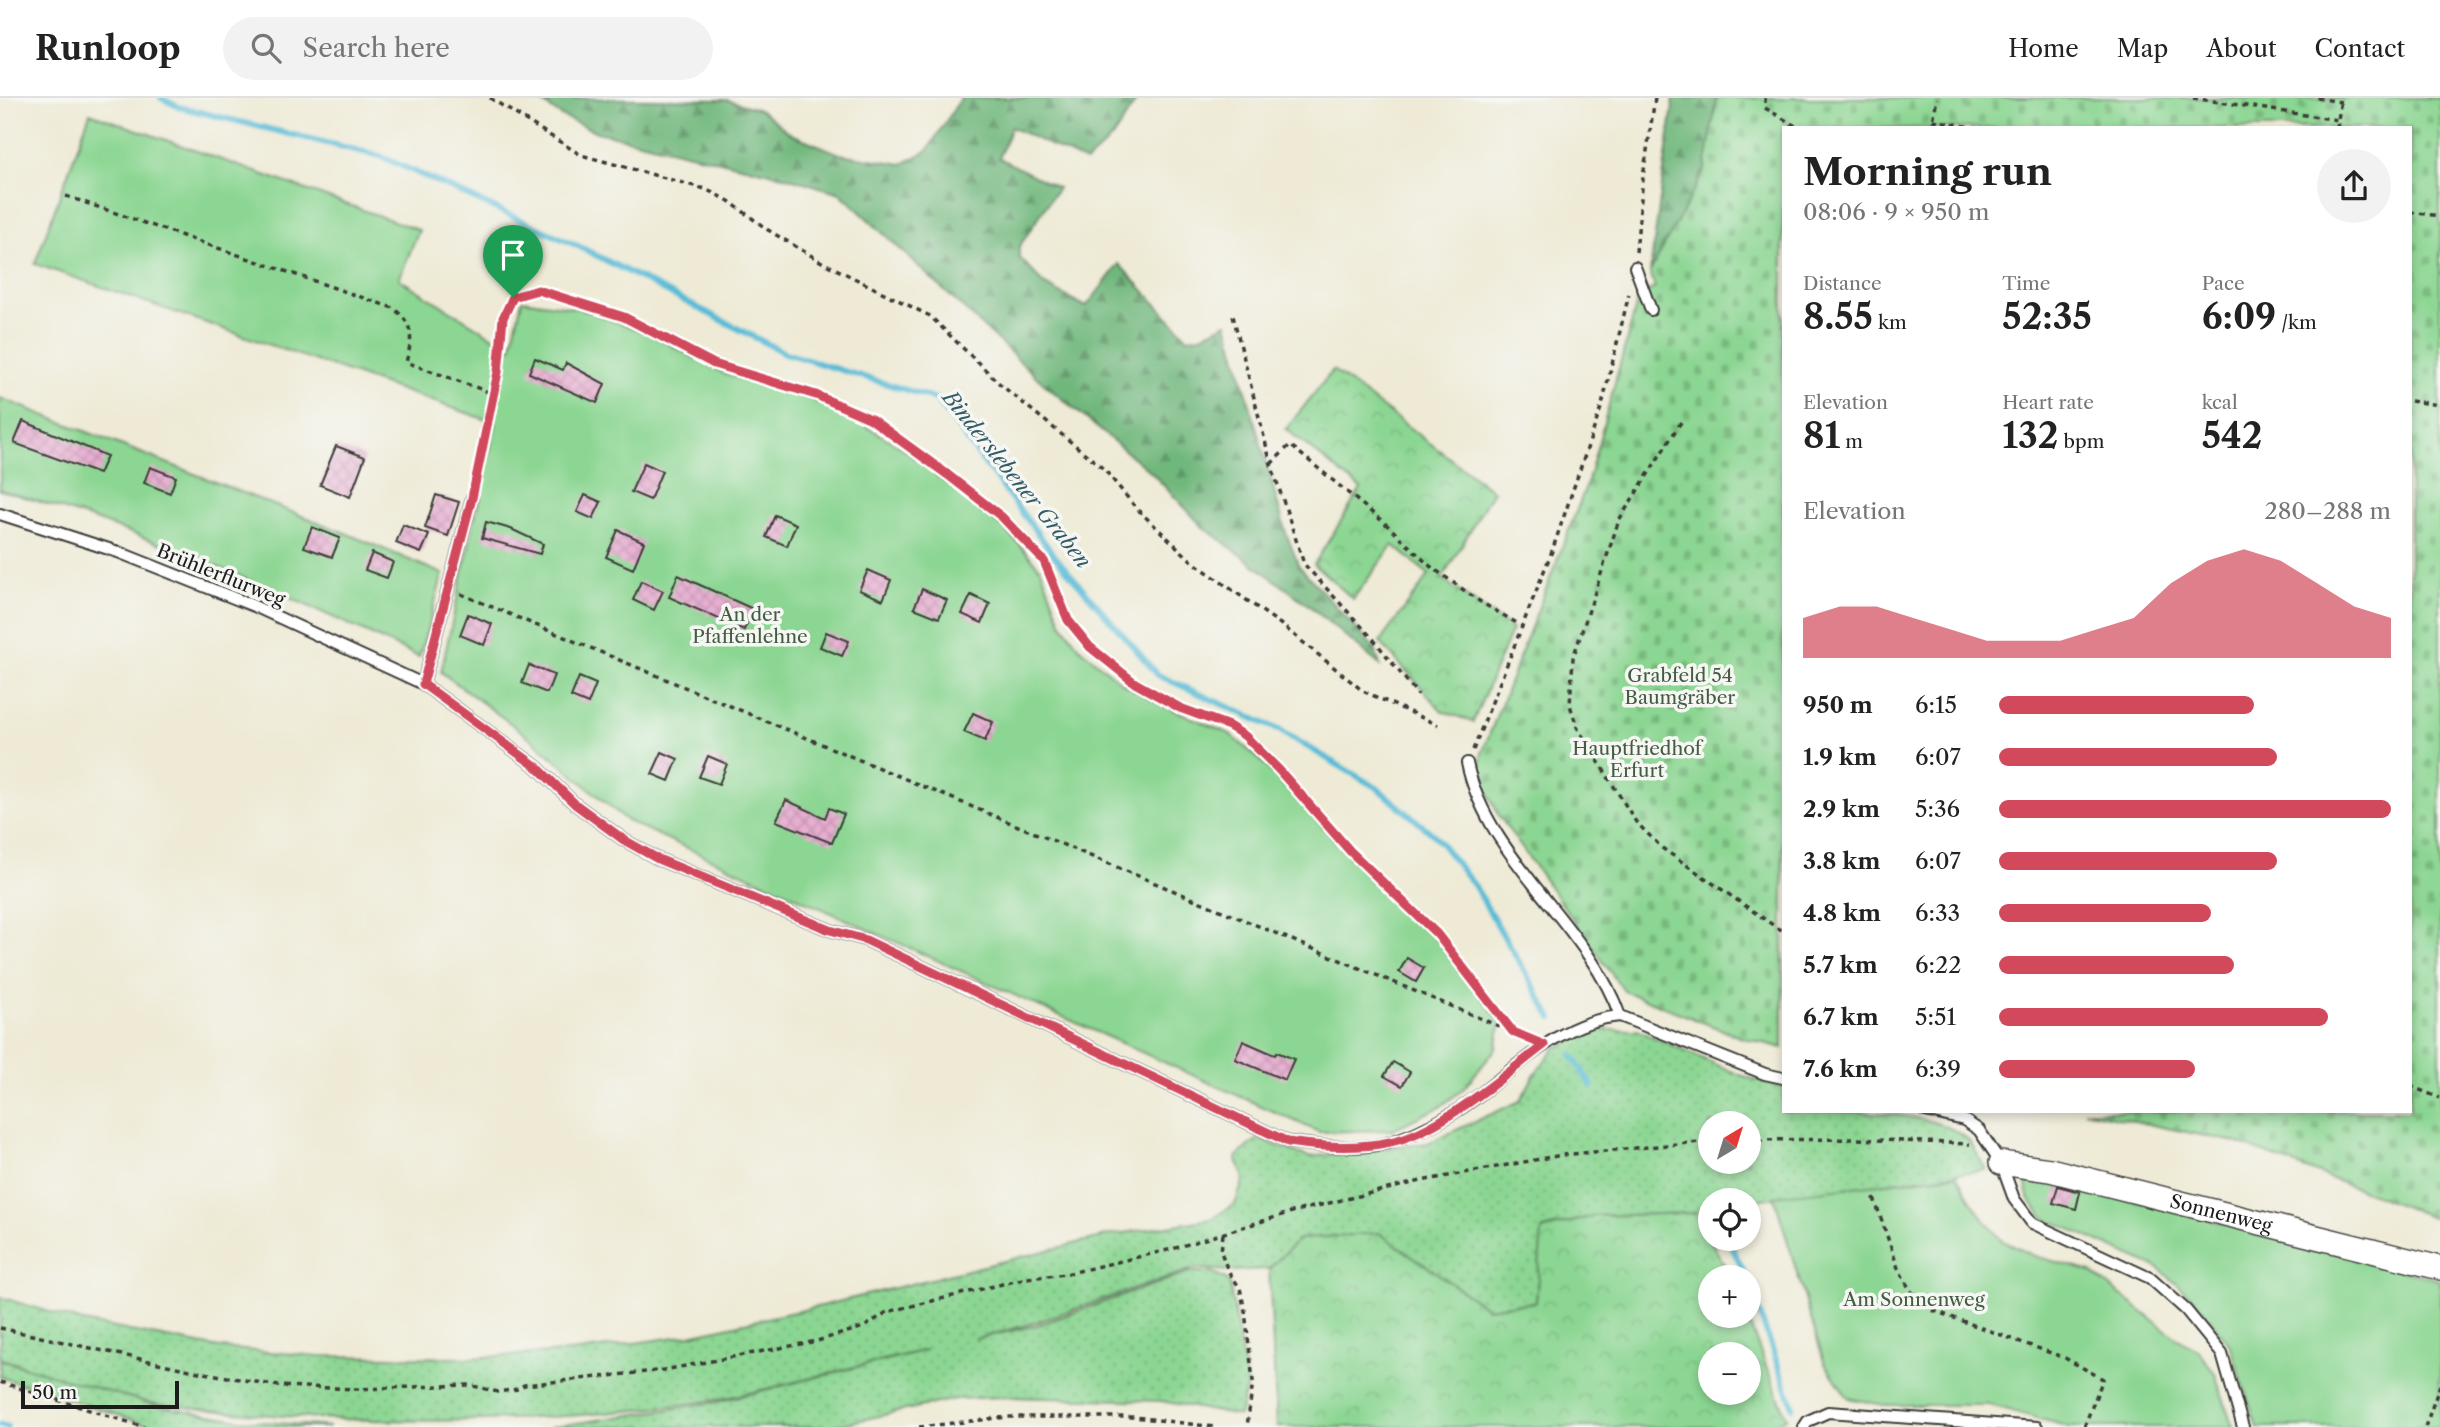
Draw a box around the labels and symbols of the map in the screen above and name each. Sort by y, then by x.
pin [483,225,543,297]
water label: Binderslebener Graben [936,384,1096,573]
street label: Brühlerflurweg [153,539,289,612]
park label: An der Pfaffenlehne [692,603,808,648]
park label: Grabfeld 54 Baumgräber [1625,664,1735,709]
park label: Hauptfriedhof Erfurt [1572,737,1704,782]
north arrow [1698,1111,1760,1174]
street label: Sonnenweg [2168,1189,2276,1237]
park label: Am Sonnenweg [1842,1288,1986,1311]
scale bar [21,1378,178,1410]

